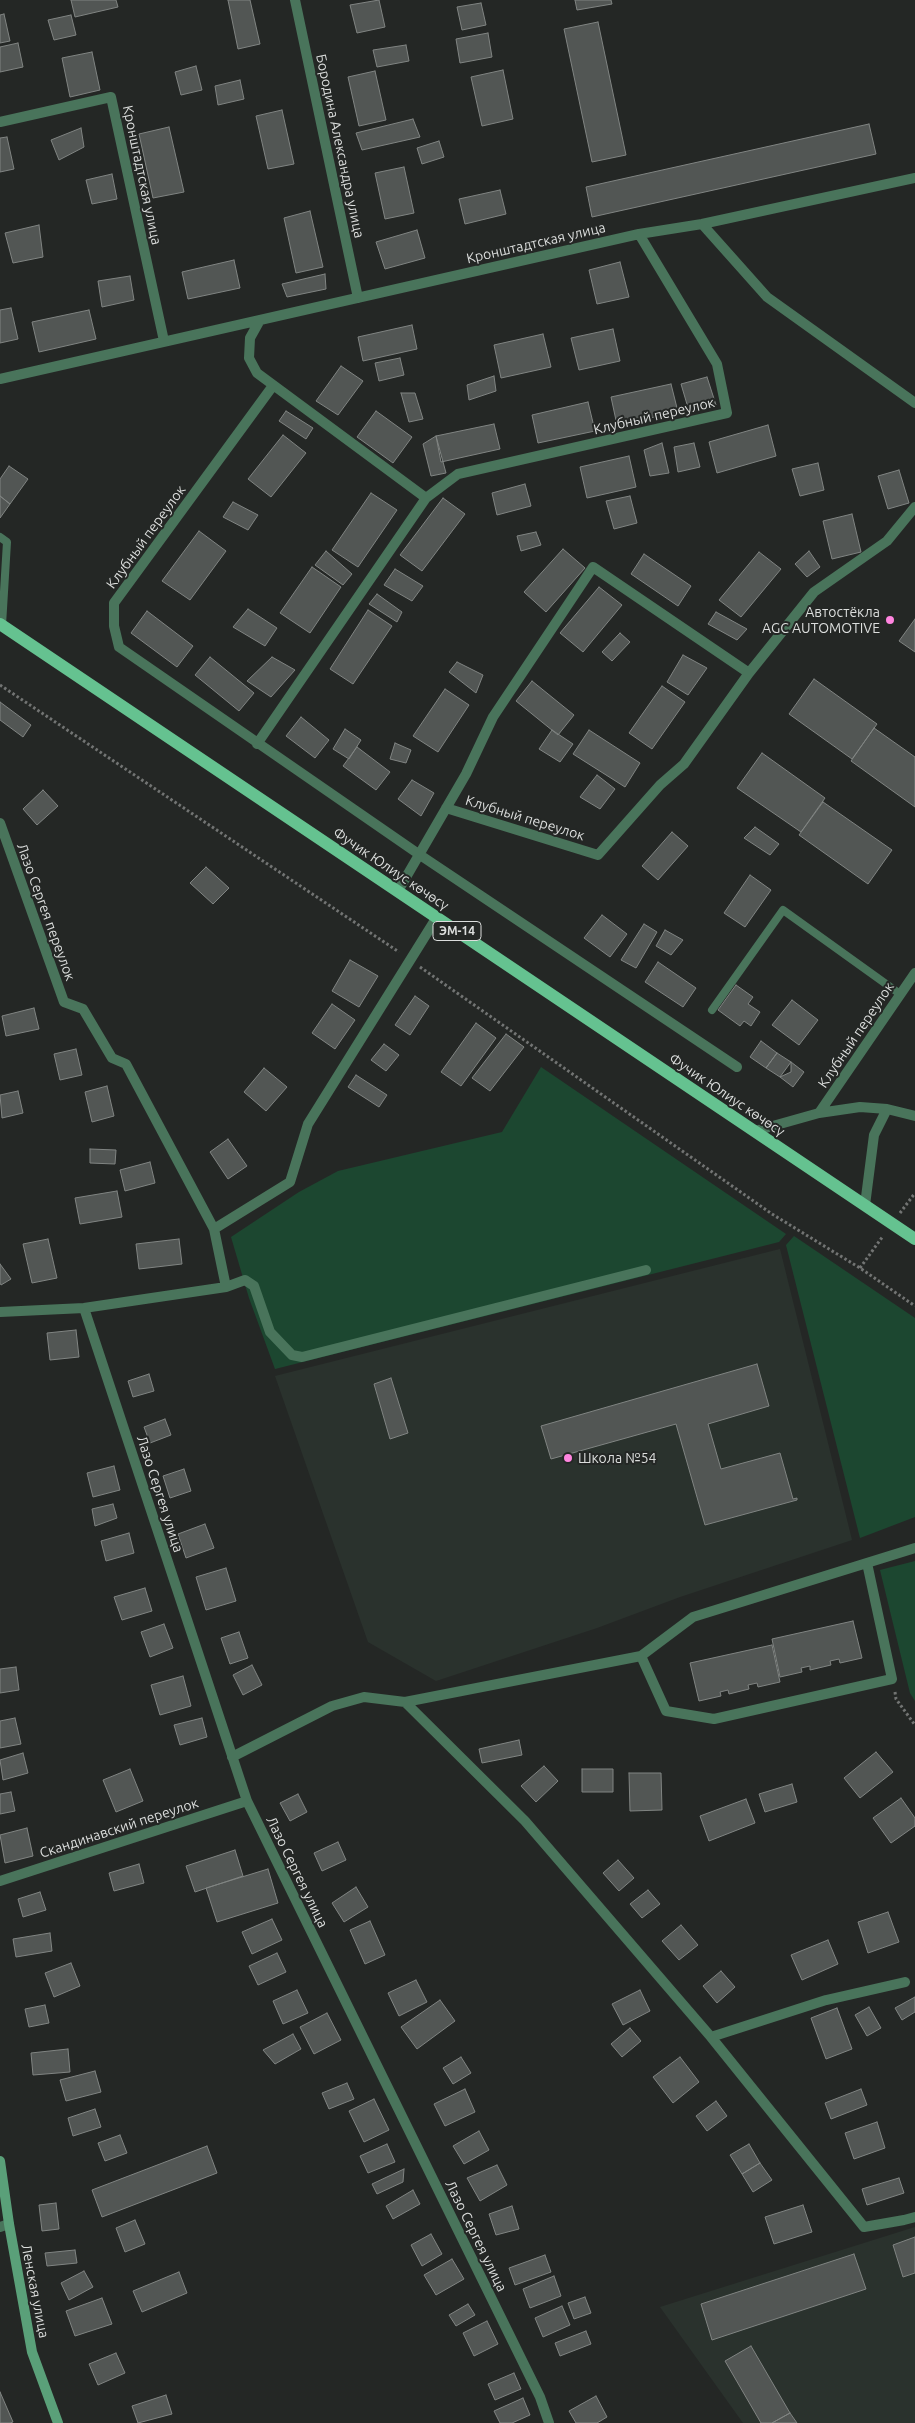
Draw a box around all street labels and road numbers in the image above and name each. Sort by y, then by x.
street label: Бородина Александра улица [312,53,368,239]
street label: Кронштадтская улица [119,104,165,246]
street label: Кронштадтская улица [465,219,607,267]
street label: Клубный переулок [592,394,716,438]
street label: Клубный переулок [103,482,189,592]
street label: Клубный переулок [463,792,587,844]
street label: Фучик Юлиус көчөсү [330,824,452,914]
street label: Лазо Сергея переулок [13,841,79,983]
road number: ЭМ-14 [433,921,481,940]
street label: Клубный переулок [814,979,898,1091]
street label: Фучик Юлиус көчөсү [666,1050,788,1140]
street label: Лазо Сергея улица [133,1433,187,1555]
street label: Скандинавский переулок [37,1794,201,1862]
street label: Лазо Сергея улица [263,1814,331,1930]
street label: Лазо Сергея улица [442,2178,510,2294]
street label: Ленская улица [18,2243,52,2339]

